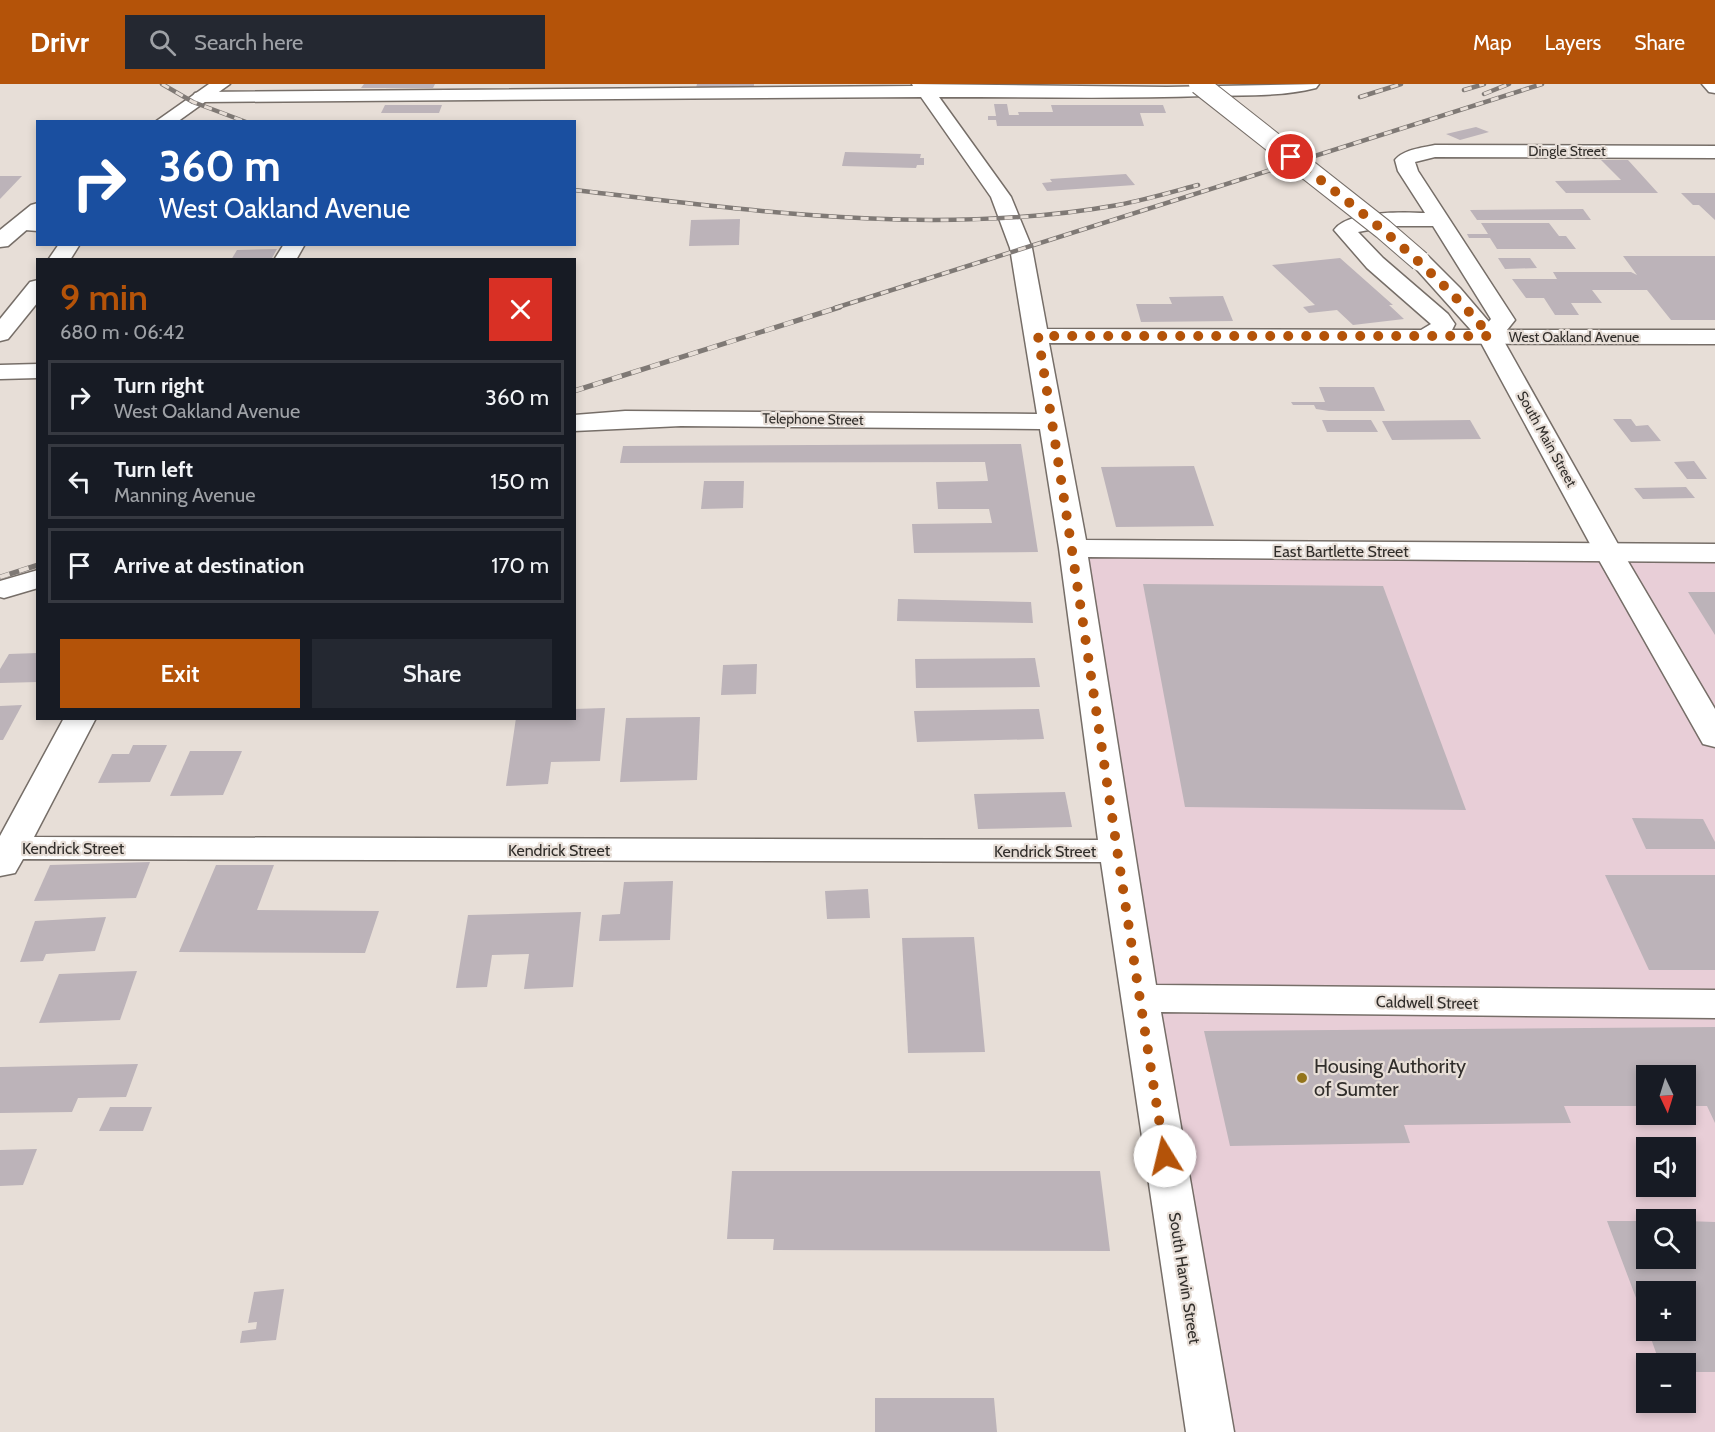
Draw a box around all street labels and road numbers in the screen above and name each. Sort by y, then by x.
street label: Dingle Street [1528,142,1606,160]
street label: West Oakland Avenue [1509,328,1639,346]
street label: South Main Street [1513,388,1581,490]
street label: Telephone Street [762,409,864,429]
street label: East Bartlette Street [1273,542,1409,561]
street label: Kendrick Street [22,839,125,858]
street label: Kendrick Street [508,841,611,860]
street label: Kendrick Street [994,842,1097,861]
street label: Caldwell Street [1376,992,1479,1013]
street label: South Harvin Street [1165,1211,1204,1346]

